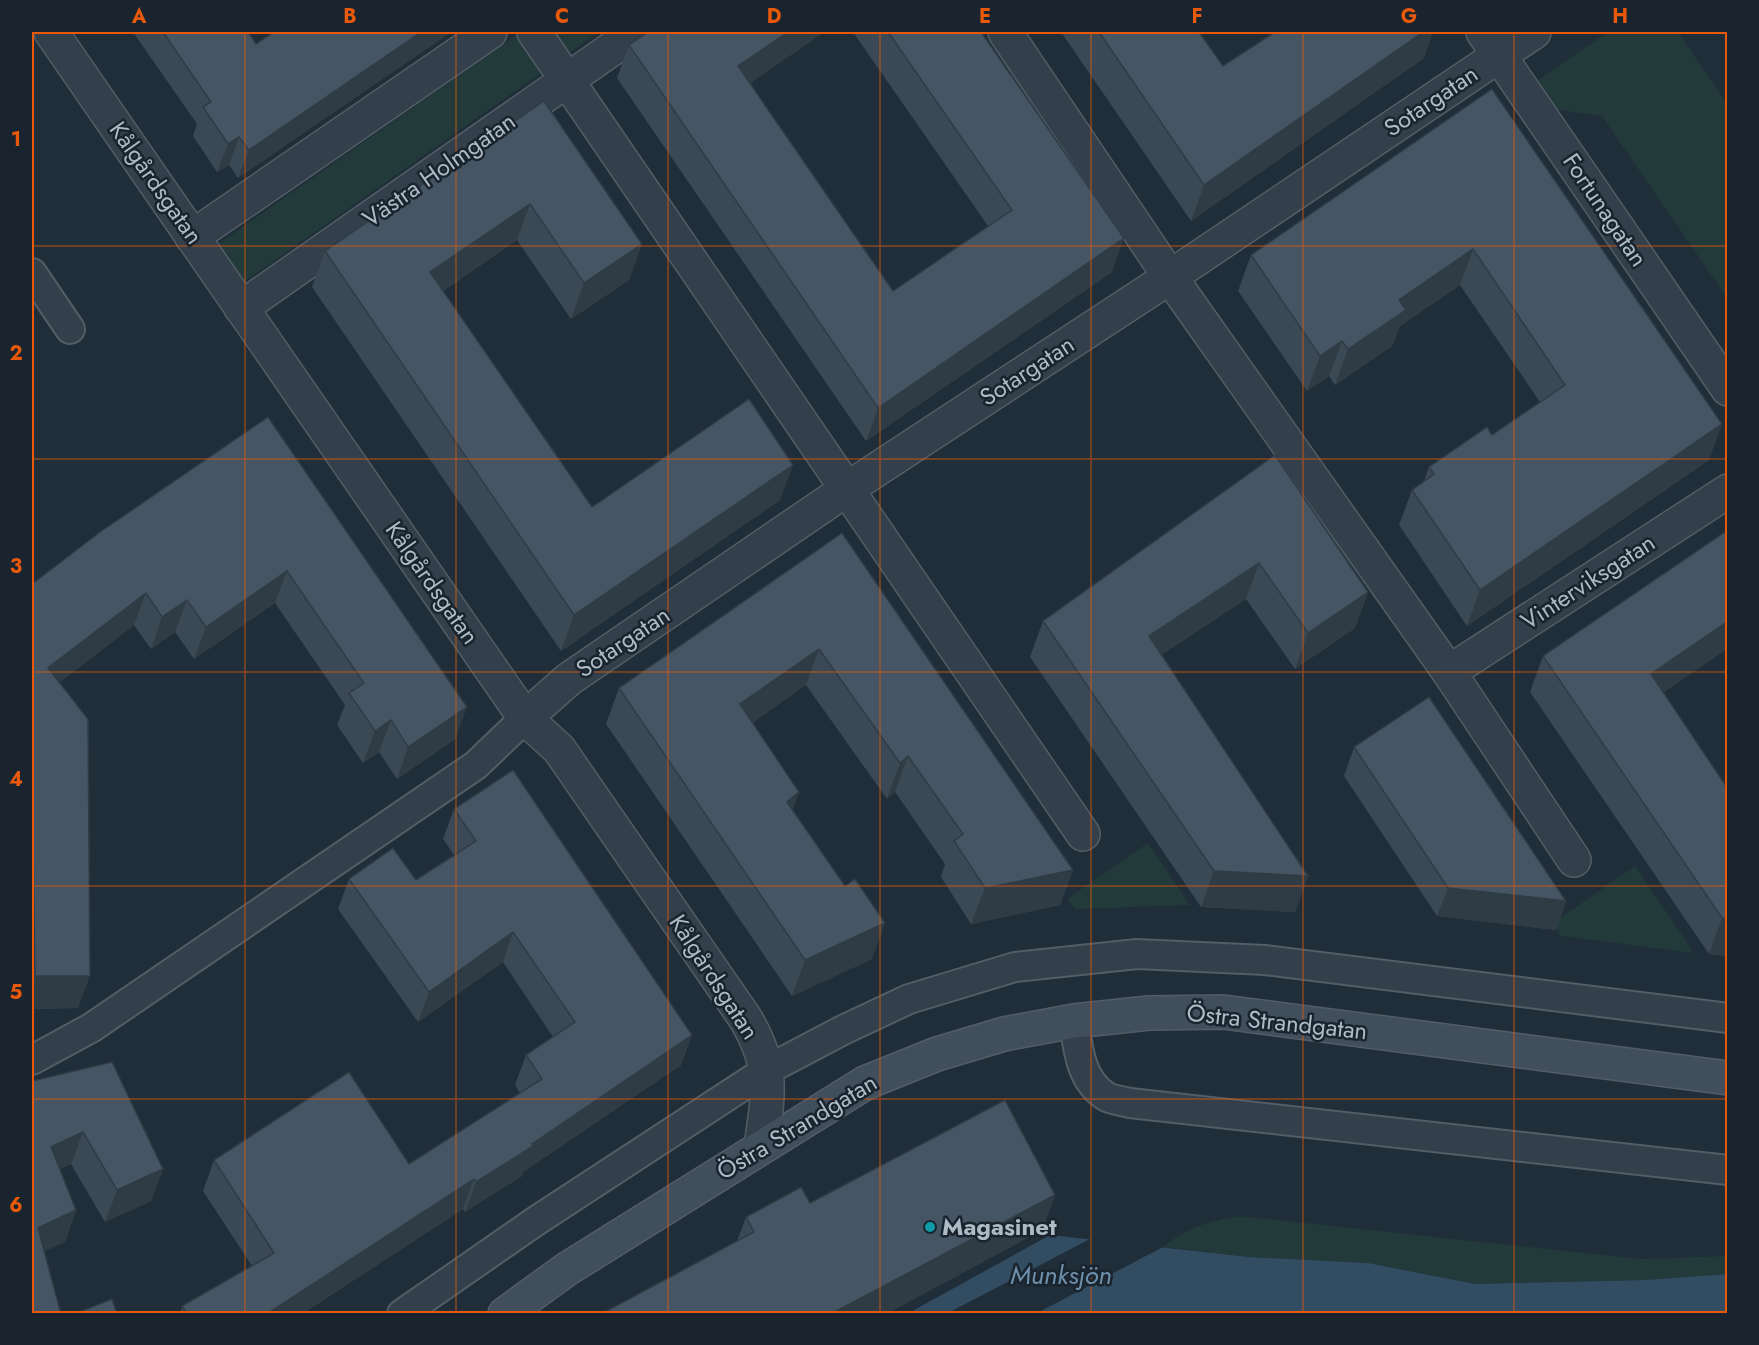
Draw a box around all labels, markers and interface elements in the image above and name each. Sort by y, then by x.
text: A [131,2,147,31]
text: B [343,2,357,31]
text: C [555,2,569,31]
text: D [767,2,781,31]
text: E [979,2,991,31]
text: F [1191,2,1203,31]
text: G [1401,2,1417,31]
text: H [1612,2,1628,31]
street label: Sotargatan [1377,56,1485,145]
street label: Västra Holmgatan [355,104,522,235]
street label: Kålgårdsgatan [101,114,212,251]
text: 1 [11,125,21,154]
street label: Fortunagatan [1554,146,1656,273]
street label: Sotargatan [973,327,1081,414]
text: 2 [9,339,23,368]
street label: Kålgårdsgatan [377,514,488,651]
street label: Vinterviksgatan [1514,525,1662,638]
text: 3 [10,552,22,581]
street label: Sotargatan [569,597,677,686]
text: 4 [9,765,23,794]
street label: Kålgårdsgatan [661,907,768,1046]
text: 5 [10,978,23,1007]
street label: Östra Strandgatan [1185,995,1369,1048]
street label: Östra Strandgatan [710,1065,884,1188]
text: 6 [9,1191,23,1220]
place label: Magasinet [942,1209,1057,1244]
marker: Magasinet [923,1220,937,1234]
water label: Munksjön [1010,1256,1112,1294]

